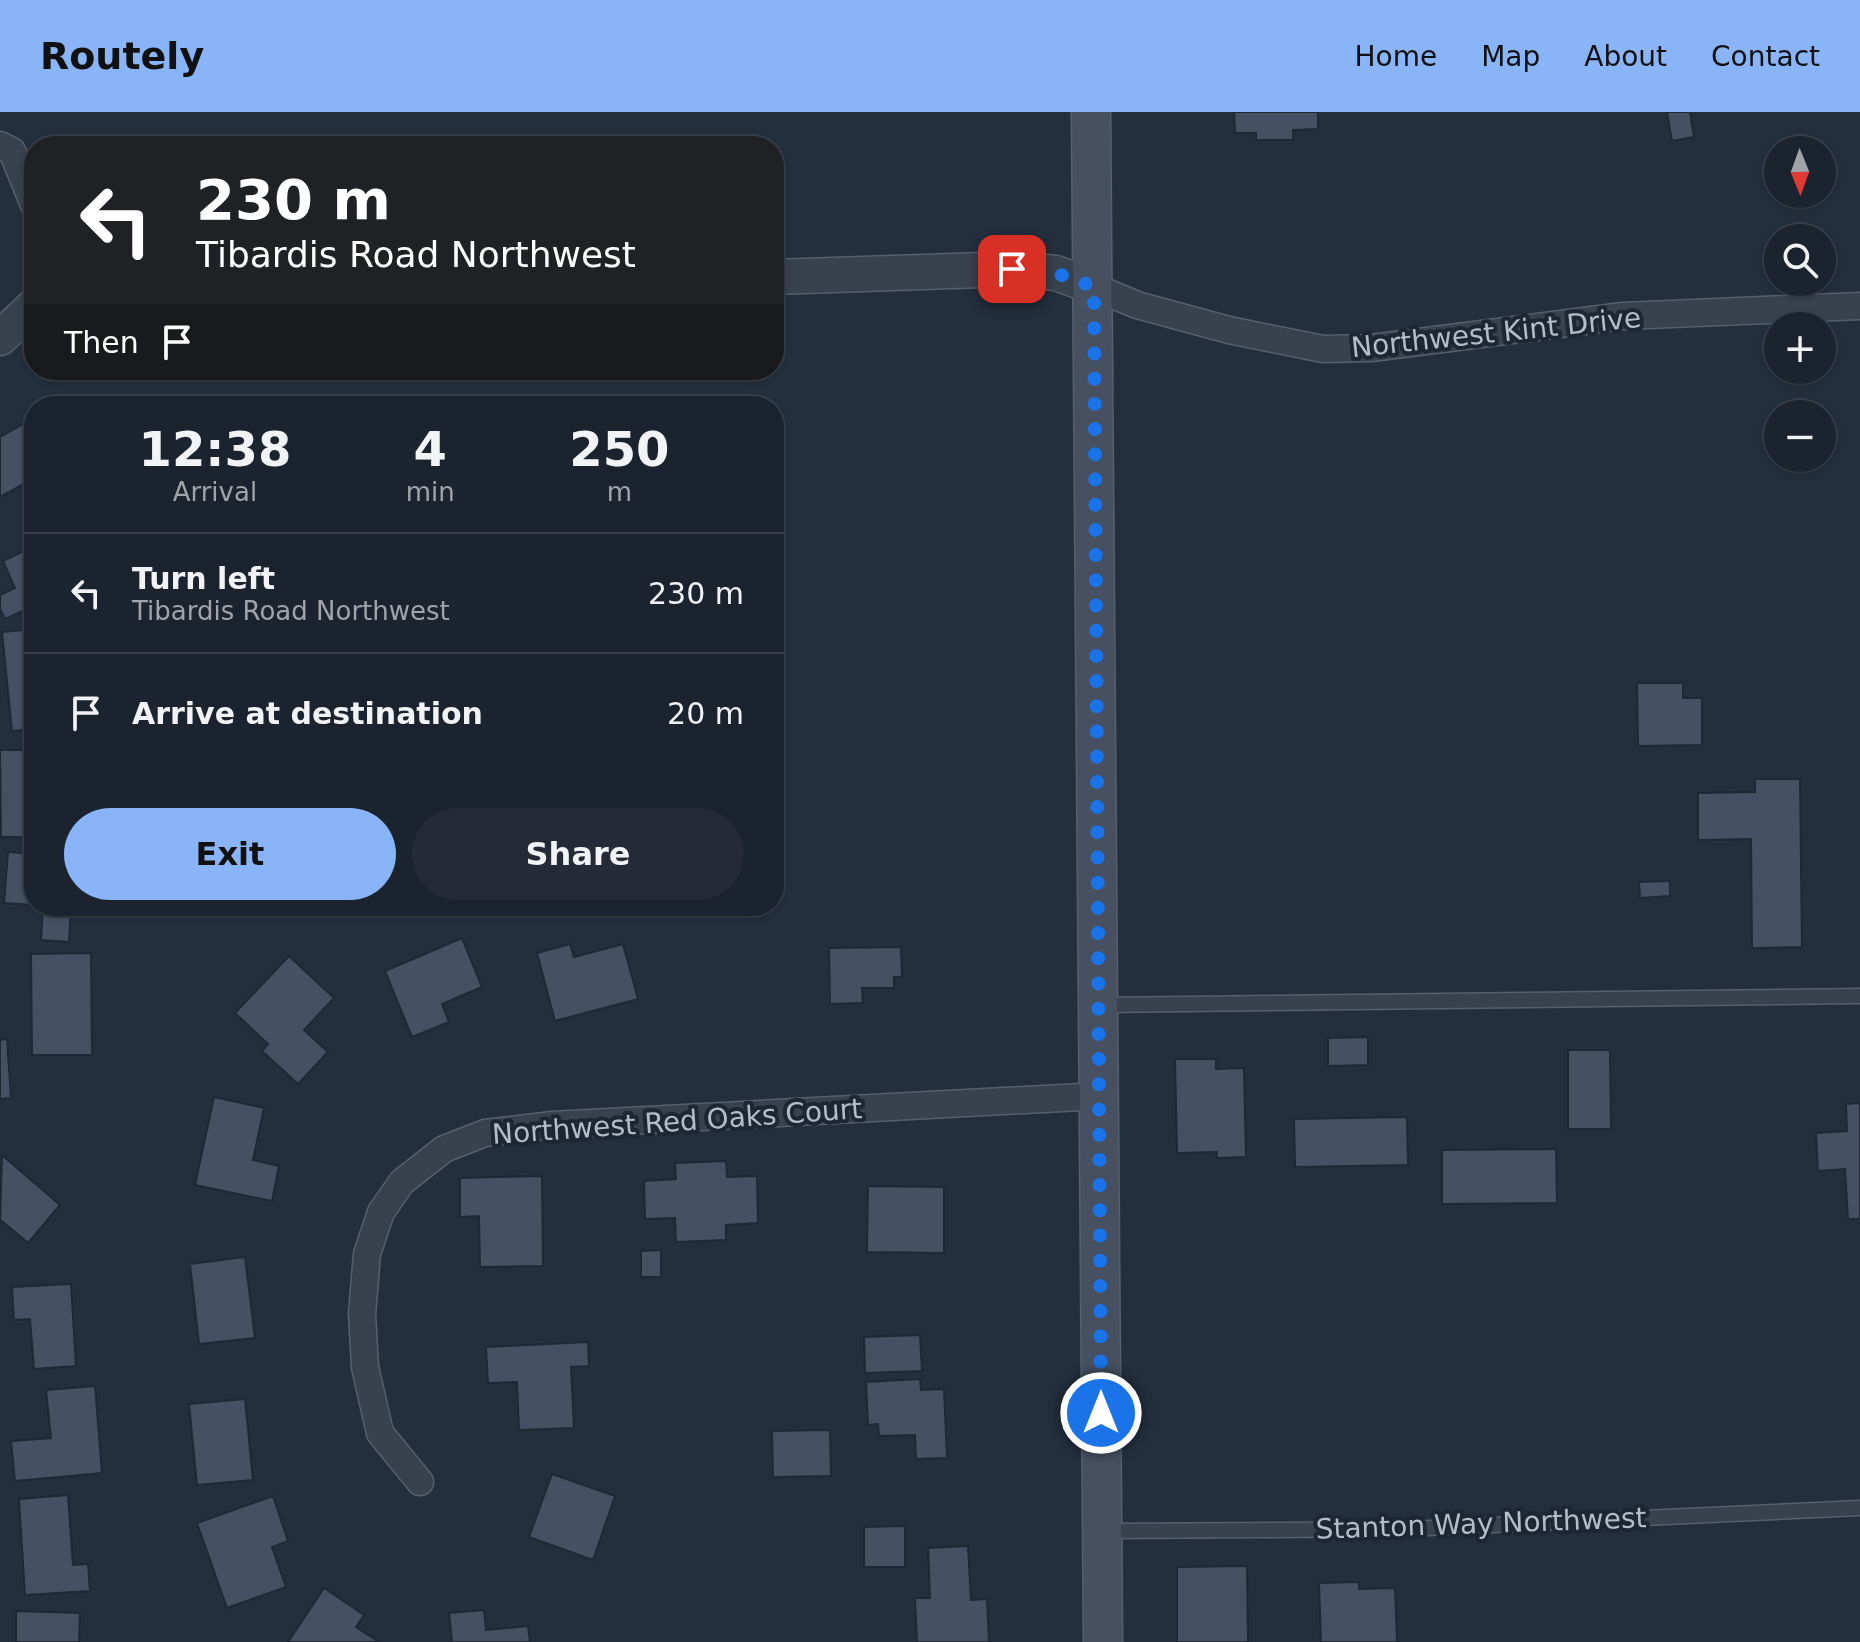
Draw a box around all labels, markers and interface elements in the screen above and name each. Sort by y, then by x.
text: Routely [40,34,204,78]
text: Home [1354,40,1437,73]
text: Map [1481,40,1540,73]
text: About [1584,40,1667,73]
text: Contact [1711,40,1820,73]
north arrow [1764,136,1836,208]
map controls [1764,136,1836,472]
text: 230 m [196,167,391,232]
icon: left [64,168,168,272]
button: search [1764,224,1836,296]
text: Tibardis Road Northwest [196,234,636,275]
pin [978,235,1046,303]
icon: arrive [990,247,1034,291]
street label: Northwest Kint Drive [1349,301,1643,364]
button: + [1764,312,1836,384]
icon: arrive [155,320,199,364]
text: Then [64,325,139,360]
button: − [1764,400,1836,472]
text: 12:38 [138,421,291,477]
text: 4 [414,421,447,477]
text: 250 [569,421,669,477]
text: Arrival [173,477,257,507]
text: min [406,477,455,507]
text: m [607,477,632,507]
text: Turn left [132,561,275,596]
icon: left [64,571,108,615]
text: 230 m [648,576,744,611]
text: Tibardis Road Northwest [132,596,450,626]
icon: arrive [64,691,108,735]
text: Arrive at destination [132,696,483,731]
text: 20 m [667,696,744,731]
button: Exit [64,808,396,900]
button: Share [412,808,744,900]
street label: Northwest Red Oaks Court [491,1092,863,1151]
position arrow [1059,1371,1143,1455]
street label: Stanton Way Northwest [1315,1501,1647,1546]

